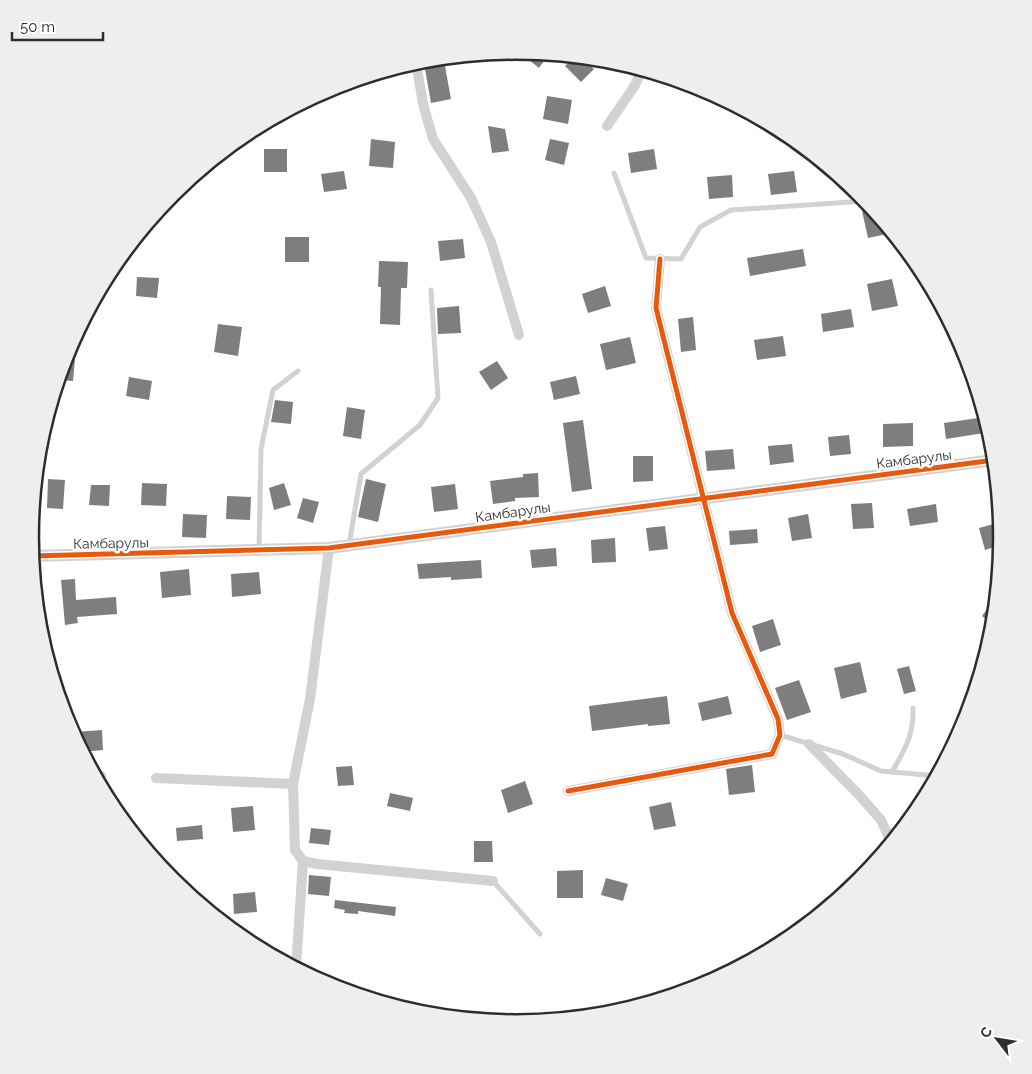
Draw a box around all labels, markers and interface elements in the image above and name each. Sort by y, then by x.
scale bar [12,10,104,42]
text: 50 m [20,18,55,36]
street label: Камбарулы [875,446,953,472]
street label: Камбарулы [474,499,552,525]
street label: Камбарулы [73,534,149,552]
north arrow [972,1014,1022,1064]
text: С [977,1024,995,1041]

